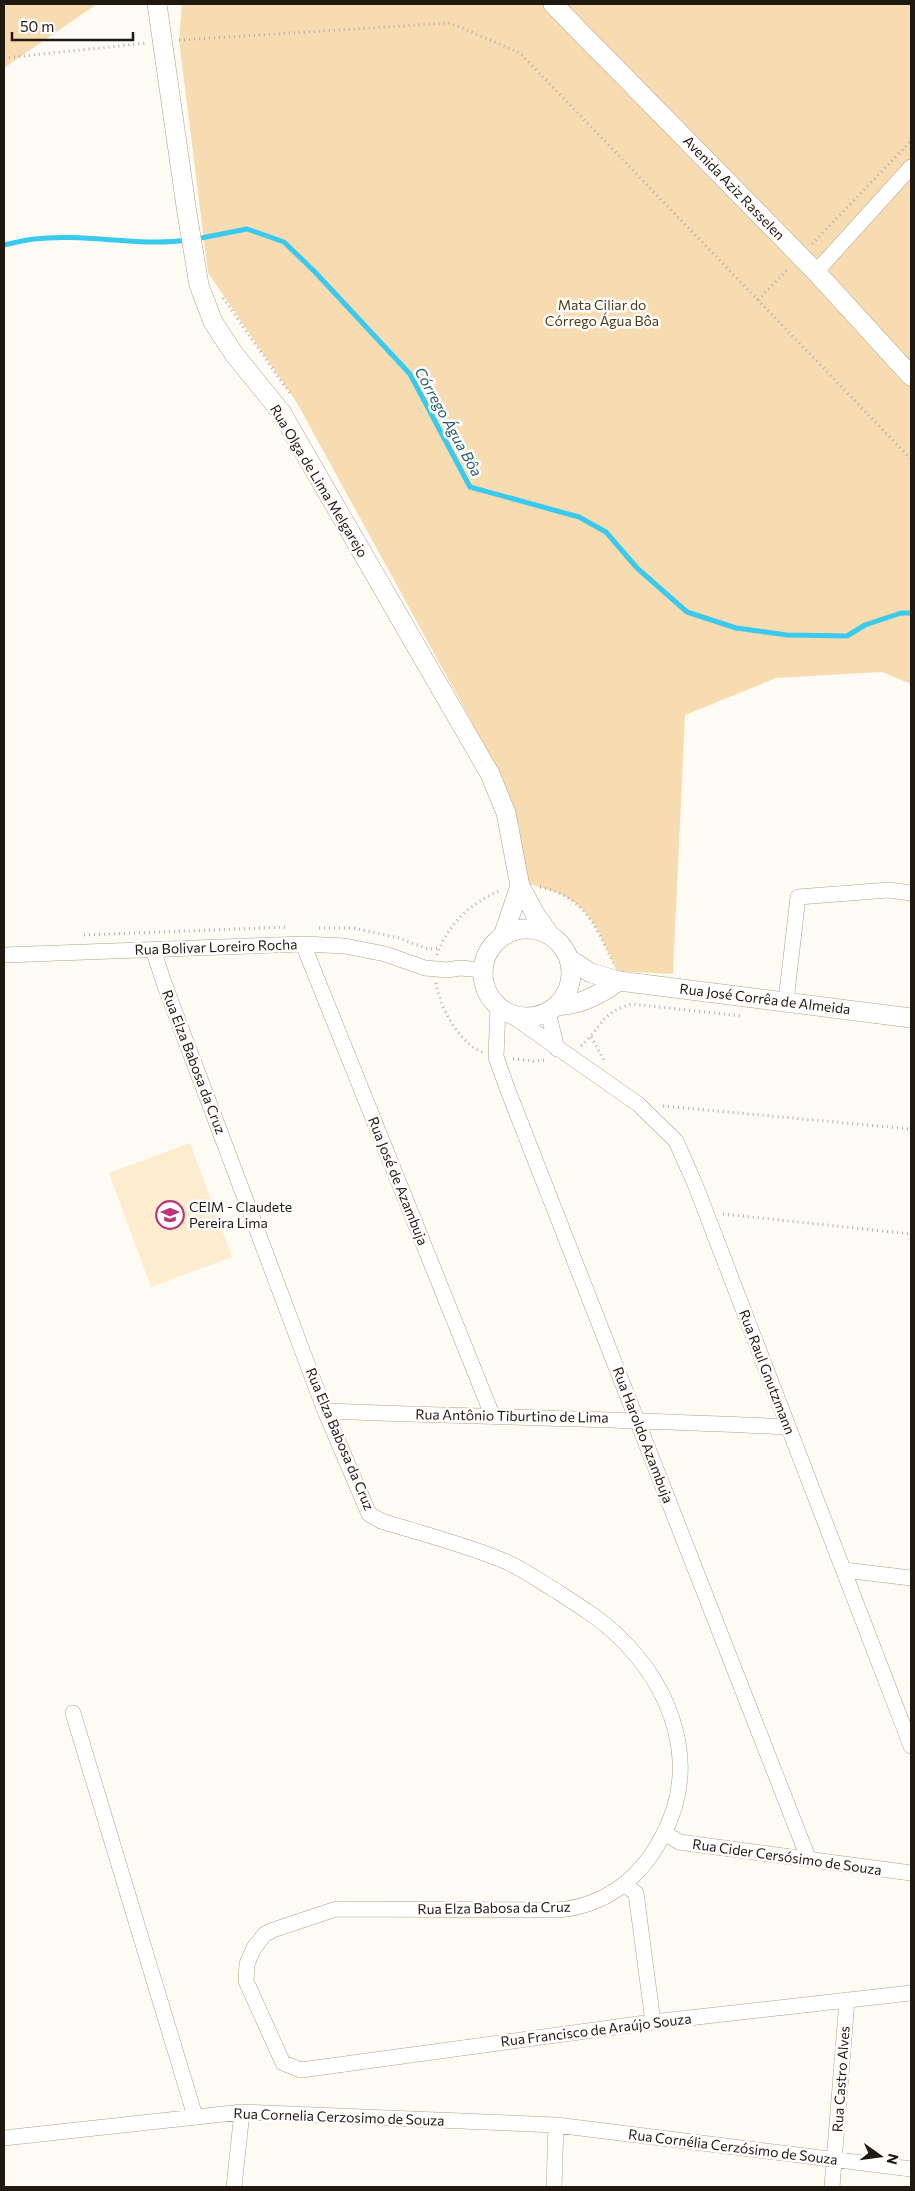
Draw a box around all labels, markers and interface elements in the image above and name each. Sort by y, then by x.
scale bar [12,10,134,42]
text: 50 m [20,17,54,35]
street label: Avenida Aziz Rasselen [680,132,789,243]
park label: Mata Ciliar do Córrego Água Bôa [545,296,659,329]
water label: Córrego Água Bôa [411,363,487,480]
street label: Rua Olga de Lima Melgarejo [267,401,372,560]
street label: Rua Bolivar Loreiro Rocha [134,935,298,958]
street label: Rua José Corrêa de Almeida [679,980,852,1017]
street label: Rua Elza Babosa da Cruz [159,987,230,1136]
street label: Rua José de Azambuja [365,1114,432,1248]
place label: CEIM - Claudete Pereira Lima [189,1198,292,1231]
school or university icon: CEIM - Claudete Pereira Lima [155,1200,185,1230]
street label: Rua Raul Gnutzmann [736,1307,799,1437]
street label: Rua Haroldo Azambuja [610,1364,677,1505]
street label: Rua Elza Babosa da Cruz [303,1365,378,1513]
street label: Rua Antônio Tiburtino de Lima [415,1405,609,1426]
street label: Rua Cider Cersósimo de Souza [691,1835,883,1878]
street label: Rua Elza Babosa da Cruz [417,1898,571,1917]
street label: Rua Francisco de Araújo Souza [499,2009,692,2050]
street label: Rua Castro Alves [828,2025,853,2133]
street label: Rua Cornelia Cerzosimo de Souza [233,2104,445,2129]
street label: Rua Cornélia Cerzósimo de Souza [627,2125,839,2168]
north arrow [855,2131,905,2181]
text: N [884,2152,903,2166]

